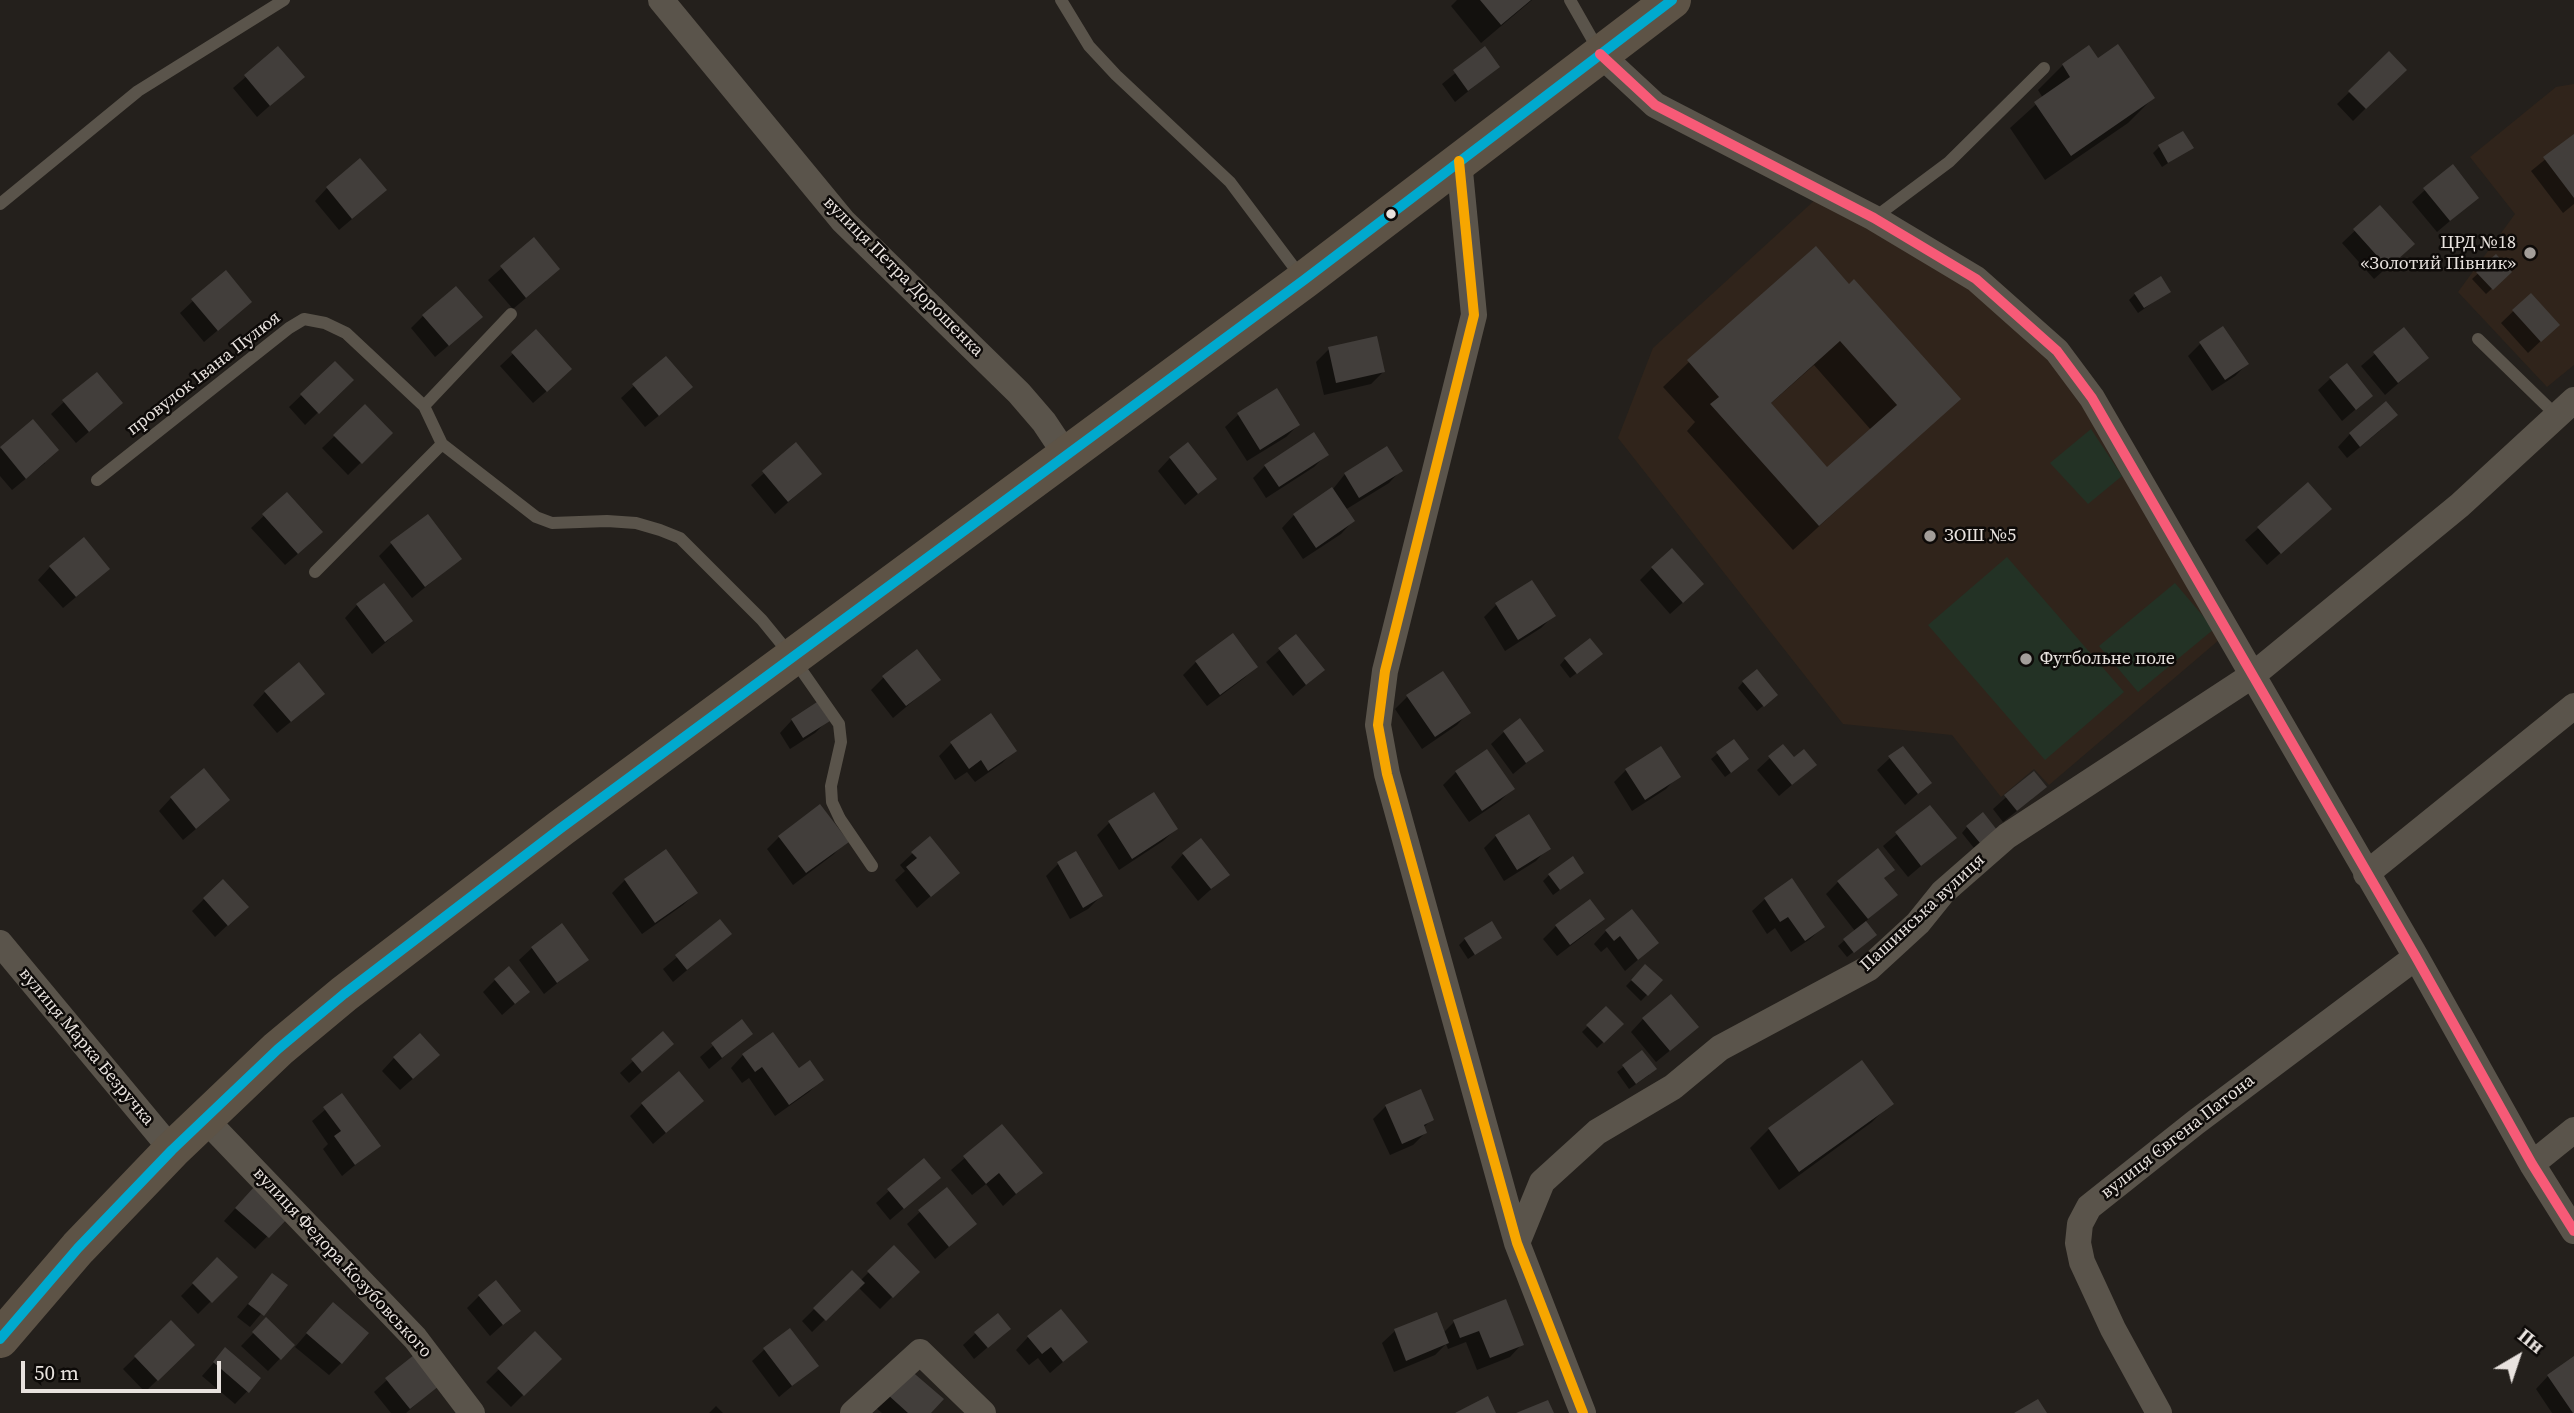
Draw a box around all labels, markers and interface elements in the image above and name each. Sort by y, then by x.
street label: вулиця Петра Дорошенка [818,192,988,362]
unlabelled marker [1384,207,1398,221]
place label: ЦРД №18 «Золотий Півник» [2360,232,2516,274]
marker: ЦРД №18 «Золотий Півник» [2522,245,2538,261]
street label: провулок Івана Пулюя [123,307,285,441]
place label: ЗОШ №5 [1944,525,2016,547]
marker: ЗОШ №5 [1922,528,1938,544]
place label: Футбольне поле [2040,648,2175,670]
marker: Футбольне поле [2018,651,2034,667]
street label: Пашинська вулиця [1856,850,1990,976]
street label: вулиця Марка Безручка [14,964,158,1130]
street label: вулиця Євгена Патона [2097,1070,2259,1204]
street label: вулиця Федора Козубовського [248,1163,436,1363]
north arrow [2483,1322,2553,1392]
text: Пн [2513,1322,2550,1359]
scale bar [24,1346,224,1390]
text: 50 m [34,1358,79,1387]

